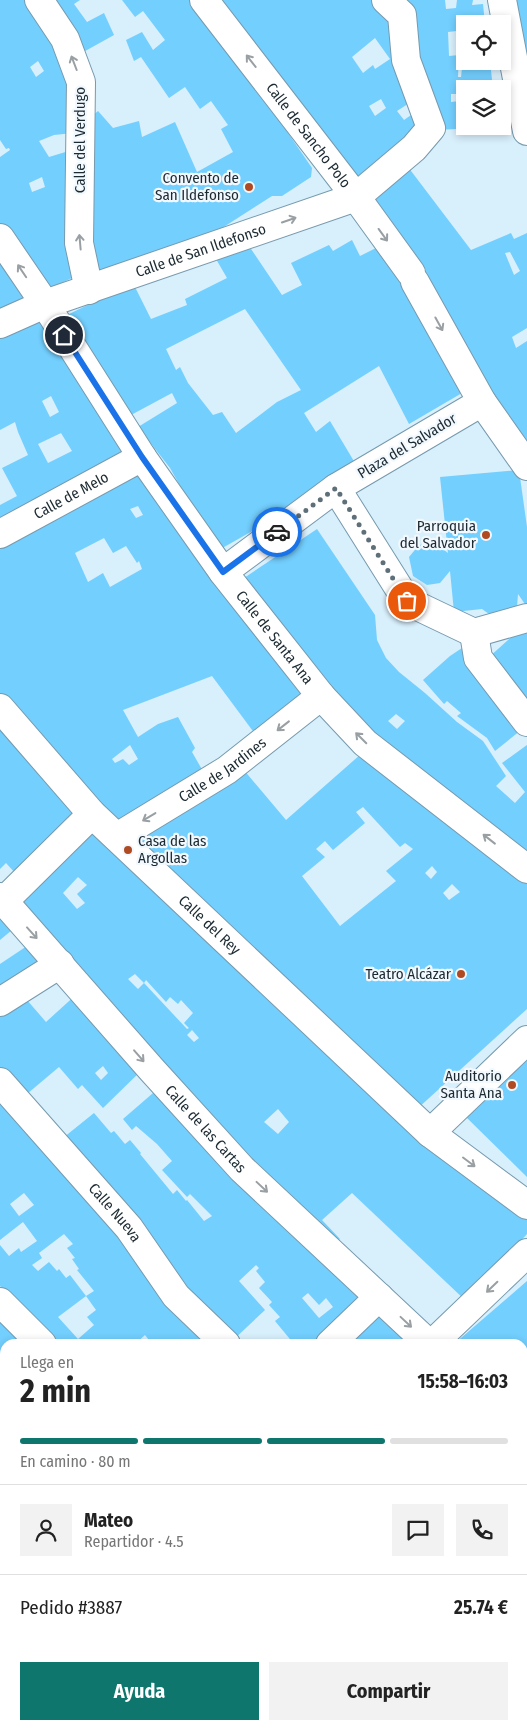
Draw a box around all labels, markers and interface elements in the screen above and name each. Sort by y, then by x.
map controls [456,15,511,135]
button: locate [456,15,511,70]
one-way arrow [246,55,257,68]
one-way arrow [69,56,78,71]
street label: Calle de Sancho Polo [262,79,355,192]
button: layers [456,80,511,135]
street label: Calle del Verdugo [71,87,89,193]
place label: Convento de San Ildefonso [155,169,239,204]
marker: Convento de San Ildefonso [243,181,255,193]
one-way arrow [281,215,297,224]
street label: Calle de San Ildefonso [133,220,268,281]
one-way arrow [378,228,388,242]
one-way arrow [75,234,84,250]
one-way arrow [17,265,27,279]
pin [43,314,85,356]
one-way arrow [434,317,444,332]
icon: home [50,321,78,349]
street label: Plaza del Salvador [354,409,460,483]
street label: Calle de Melo [31,468,112,523]
courier [252,507,302,557]
place label: Parroquia del Salvador [400,517,477,552]
icon: car [263,518,291,546]
marker: Parroquia del Salvador [480,529,492,541]
pin [386,580,428,622]
street label: Calle de Santa Ana [232,587,317,688]
icon: bag [393,587,421,615]
one-way arrow [277,721,290,732]
one-way arrow [355,732,367,744]
street label: Calle de Jardines [175,734,270,806]
one-way arrow [142,813,156,823]
place label: Casa de las Argollas [138,832,206,867]
one-way arrow [482,834,495,845]
marker: Casa de las Argollas [122,844,134,856]
street label: Calle del Rey [175,891,244,959]
one-way arrow [27,926,38,939]
place label: Teatro Alcázar [365,965,452,983]
marker: Teatro Alcázar [455,968,467,980]
one-way arrow [133,1049,145,1062]
place label: Auditorio Santa Ana [440,1067,502,1102]
marker: Auditorio Santa Ana [506,1079,518,1091]
street label: Calle de las Cartas [161,1081,250,1177]
one-way arrow [462,1157,476,1167]
street label: Calle Nueva [85,1180,145,1245]
one-way arrow [255,1181,268,1193]
one-way arrow [485,1281,498,1293]
one-way arrow [399,1316,412,1328]
text: Llega en [20,1353,74,1372]
text: 15:58–16:03 [418,1370,508,1393]
text: 2 min [20,1372,91,1410]
text: En camino · 80 m [20,1452,131,1471]
button: person [20,1504,72,1556]
button: chat [392,1504,444,1556]
button: phone [456,1504,508,1556]
text: Mateo [84,1509,133,1532]
text: Repartidor · 4.5 [84,1532,184,1551]
text: Pedido #3887 [20,1596,122,1619]
text: 25.74 € [454,1596,508,1619]
button: Ayuda [20,1662,259,1720]
button: Compartir [269,1662,508,1720]

